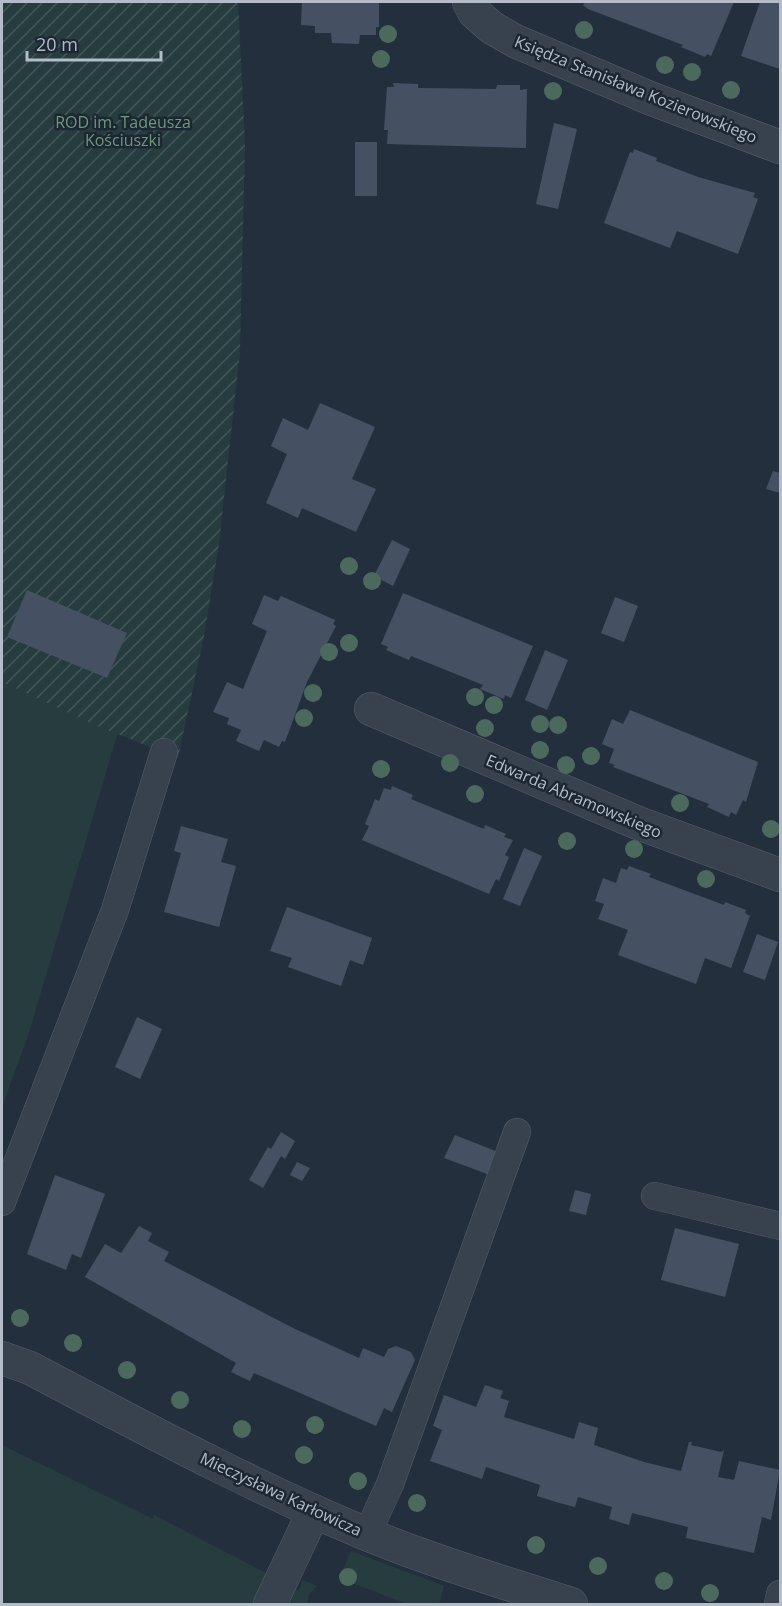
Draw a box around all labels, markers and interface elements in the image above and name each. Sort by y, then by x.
scale bar [27,24,160,62]
street label: Księdza Stanisława Kozierowskiego [511,30,761,148]
text: 20 m [36,32,78,56]
park label: ROD im. Tadeusza Kościuszki [55,111,191,151]
street label: Edwarda Abramowskiego [483,749,665,843]
street label: Mieczysława Karłowicza [197,1447,365,1541]

